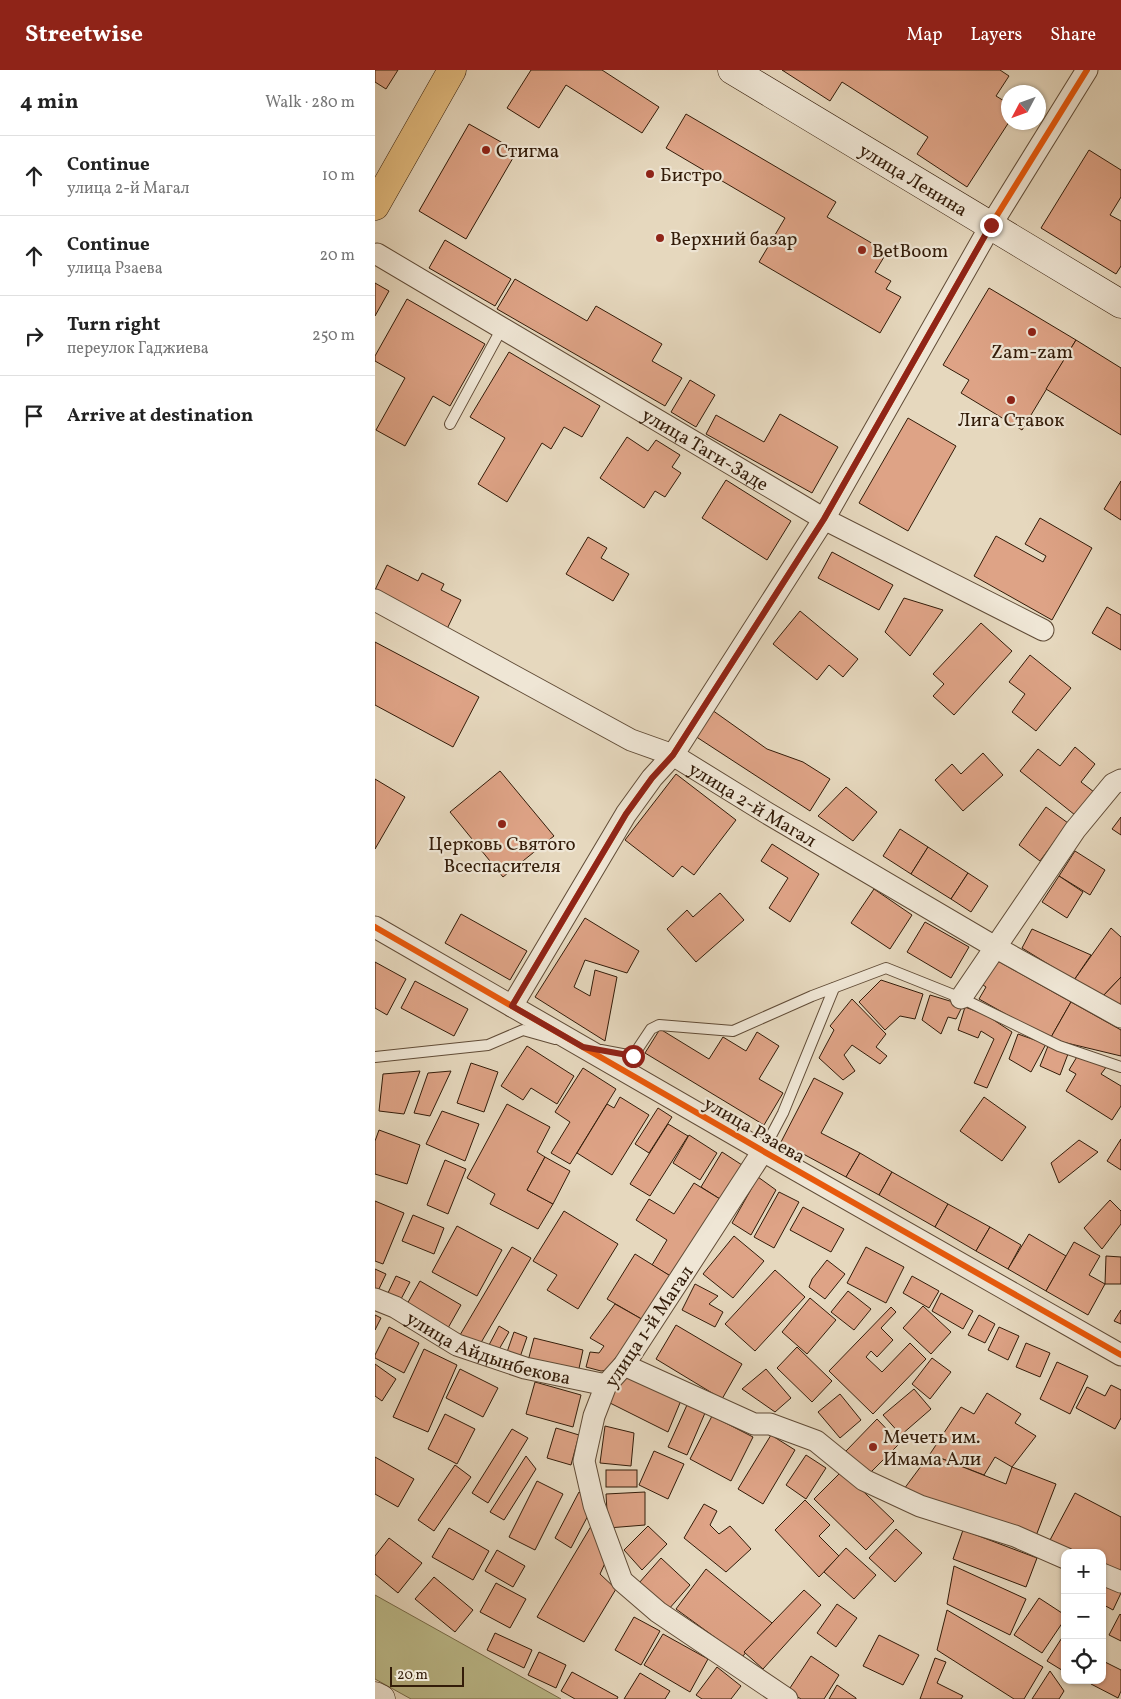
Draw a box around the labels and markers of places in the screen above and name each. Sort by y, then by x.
place label: Стигма [496,139,559,165]
marker: Стигма [480,144,492,156]
place label: Бистро [660,163,722,189]
marker: Бистро [644,168,656,180]
place label: Верхний базар [670,227,797,253]
marker: Верхний базар [654,232,666,244]
place label: BetBoom [872,239,949,265]
marker: BetBoom [856,244,868,256]
marker: Zam-zam [1026,326,1038,338]
place label: Zam-zam [991,340,1073,366]
marker: Лига Ставок [1005,394,1017,406]
place label: Лига Ставок [958,408,1064,434]
marker: Церковь Святого Всеспасителя [496,818,508,830]
place label: Церковь Святого Всеспасителя [428,832,576,880]
place label: Мечеть им. Имама Али [883,1425,981,1473]
marker: Мечеть им. Имама Али [867,1441,879,1453]

